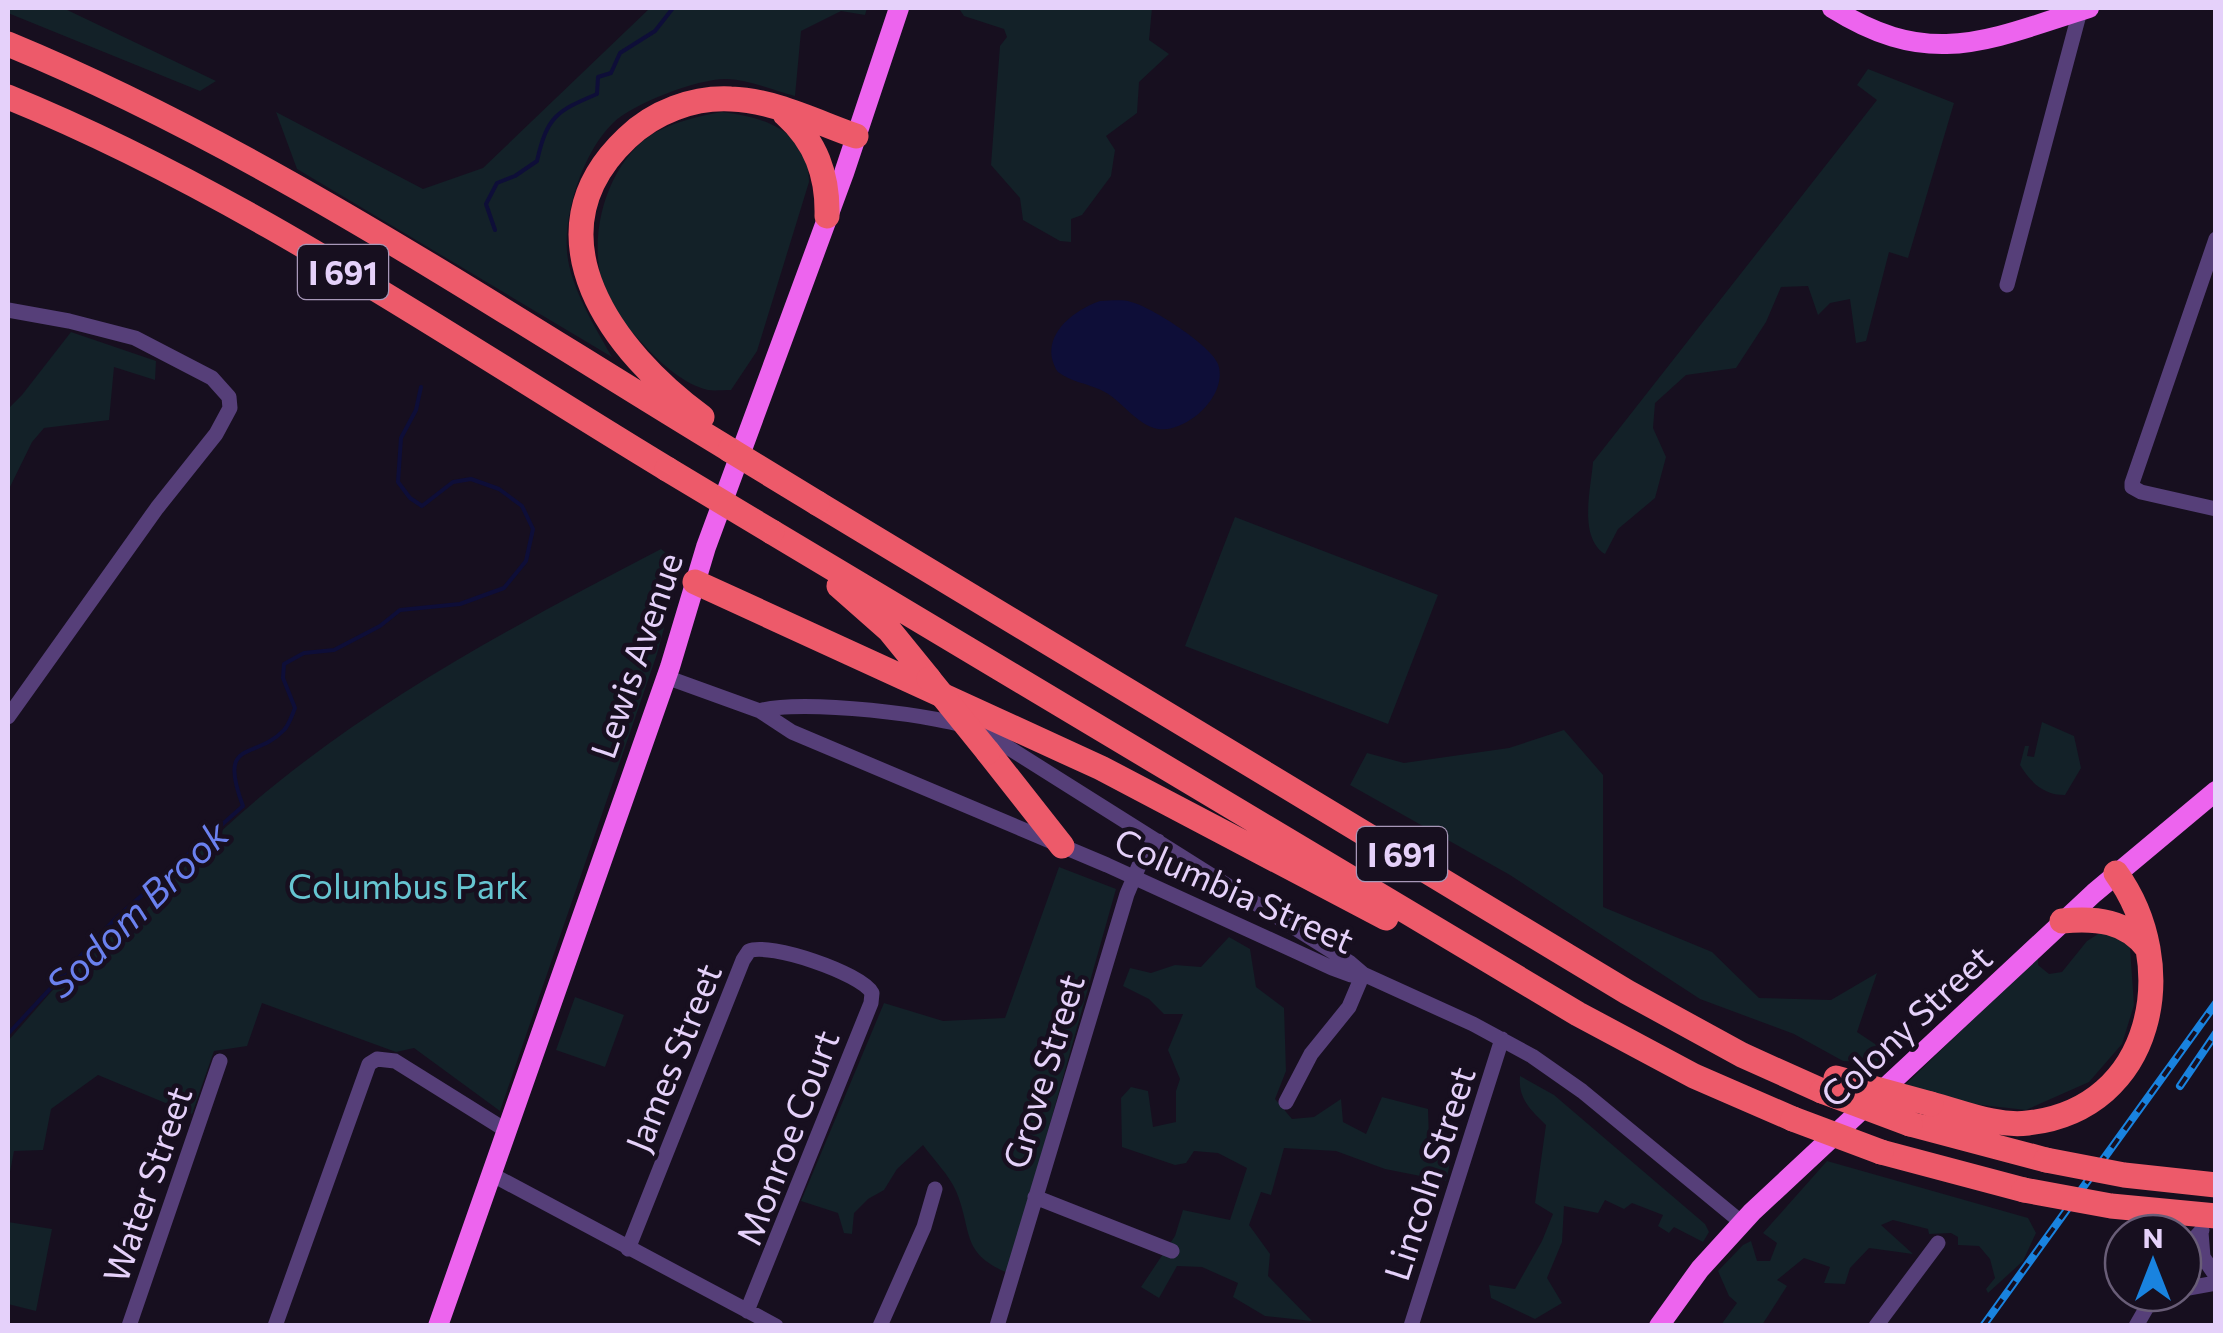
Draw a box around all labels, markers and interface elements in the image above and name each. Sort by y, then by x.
road number: I 691 [298,245,388,299]
street label: Lewis Avenue [580,547,690,763]
water label: Sodom Brook [35,808,238,1007]
street label: Columbia Street [1109,817,1361,961]
road number: I 691 [1357,827,1447,881]
park label: Columbus Park [288,863,528,906]
street label: Colony Street [1811,935,1999,1115]
street label: James Street [615,957,729,1157]
street label: Grove Street [992,969,1092,1173]
street label: Monroe Court [725,1024,847,1250]
street label: Lincoln Street [1373,1061,1483,1285]
street label: Water Street [92,1080,200,1288]
north arrow [2103,1213,2203,1313]
text: N [2143,1220,2164,1254]

